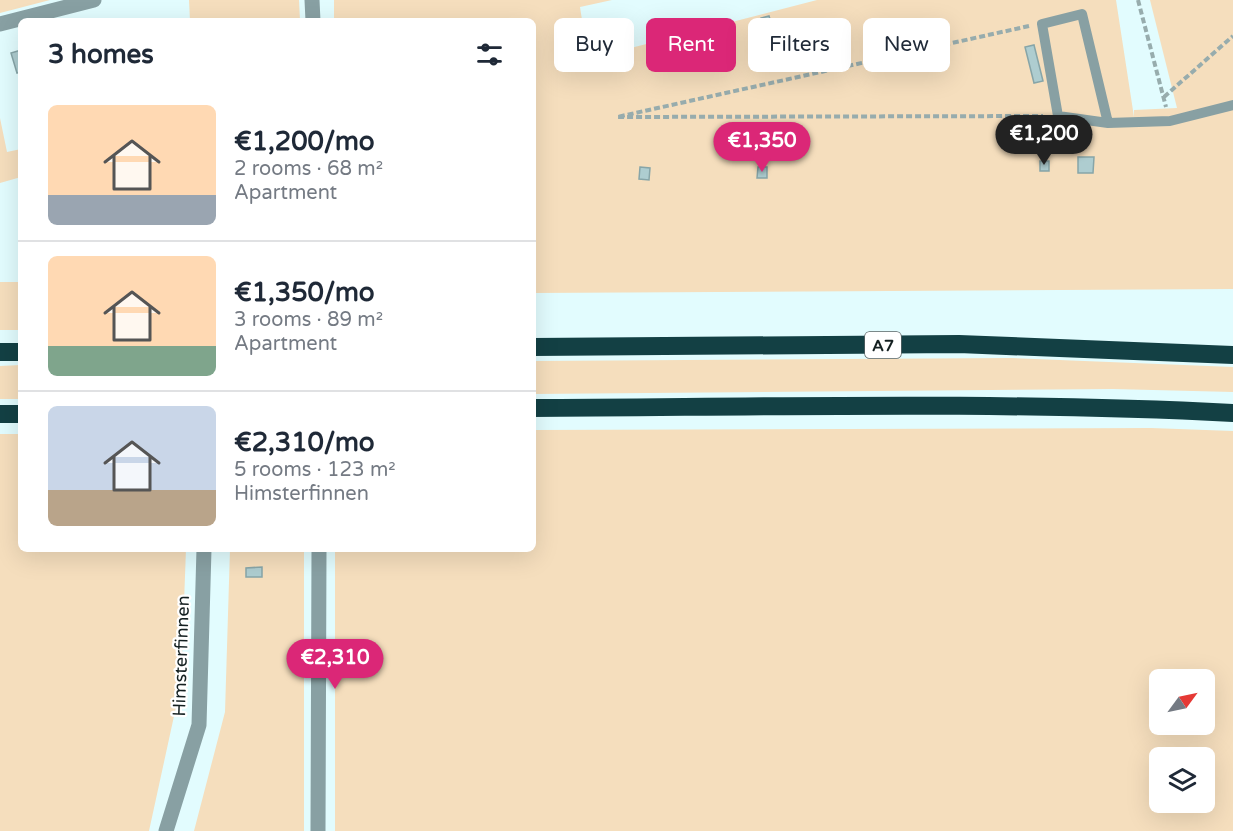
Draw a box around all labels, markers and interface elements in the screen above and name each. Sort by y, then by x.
chip: Buy [554,18,634,72]
chip: Rent [646,18,736,72]
chip: Filters [748,18,851,72]
chip: New [863,18,950,72]
icon: filters [473,38,506,71]
text: 3 homes [48,39,154,70]
pin: €1,200 [995,115,1093,166]
pin: €1,350 [713,122,811,173]
text: €1,200 [1009,122,1079,146]
text: €1,200/mo [234,126,375,157]
icon: home [96,129,168,201]
text: €1,350 [727,129,797,153]
text: 2 rooms · 68 m² [234,157,383,181]
text: Apartment [234,181,337,205]
text: €1,350/mo [234,277,375,308]
icon: home [96,280,168,352]
text: 3 rooms · 89 m² [234,308,383,332]
text: Apartment [234,332,337,356]
road number: A7 [865,332,901,358]
text: €2,310/mo [234,427,375,458]
icon: home [96,430,168,502]
text: 5 rooms · 123 m² [234,458,396,482]
text: Himsterfinnen [234,482,369,506]
street label: Himsterfinnen [168,595,194,717]
pin: €2,310 [286,639,384,690]
text: €2,310 [300,646,370,670]
north arrow [1149,669,1215,735]
map controls [1149,669,1215,813]
button: layers [1149,747,1215,813]

